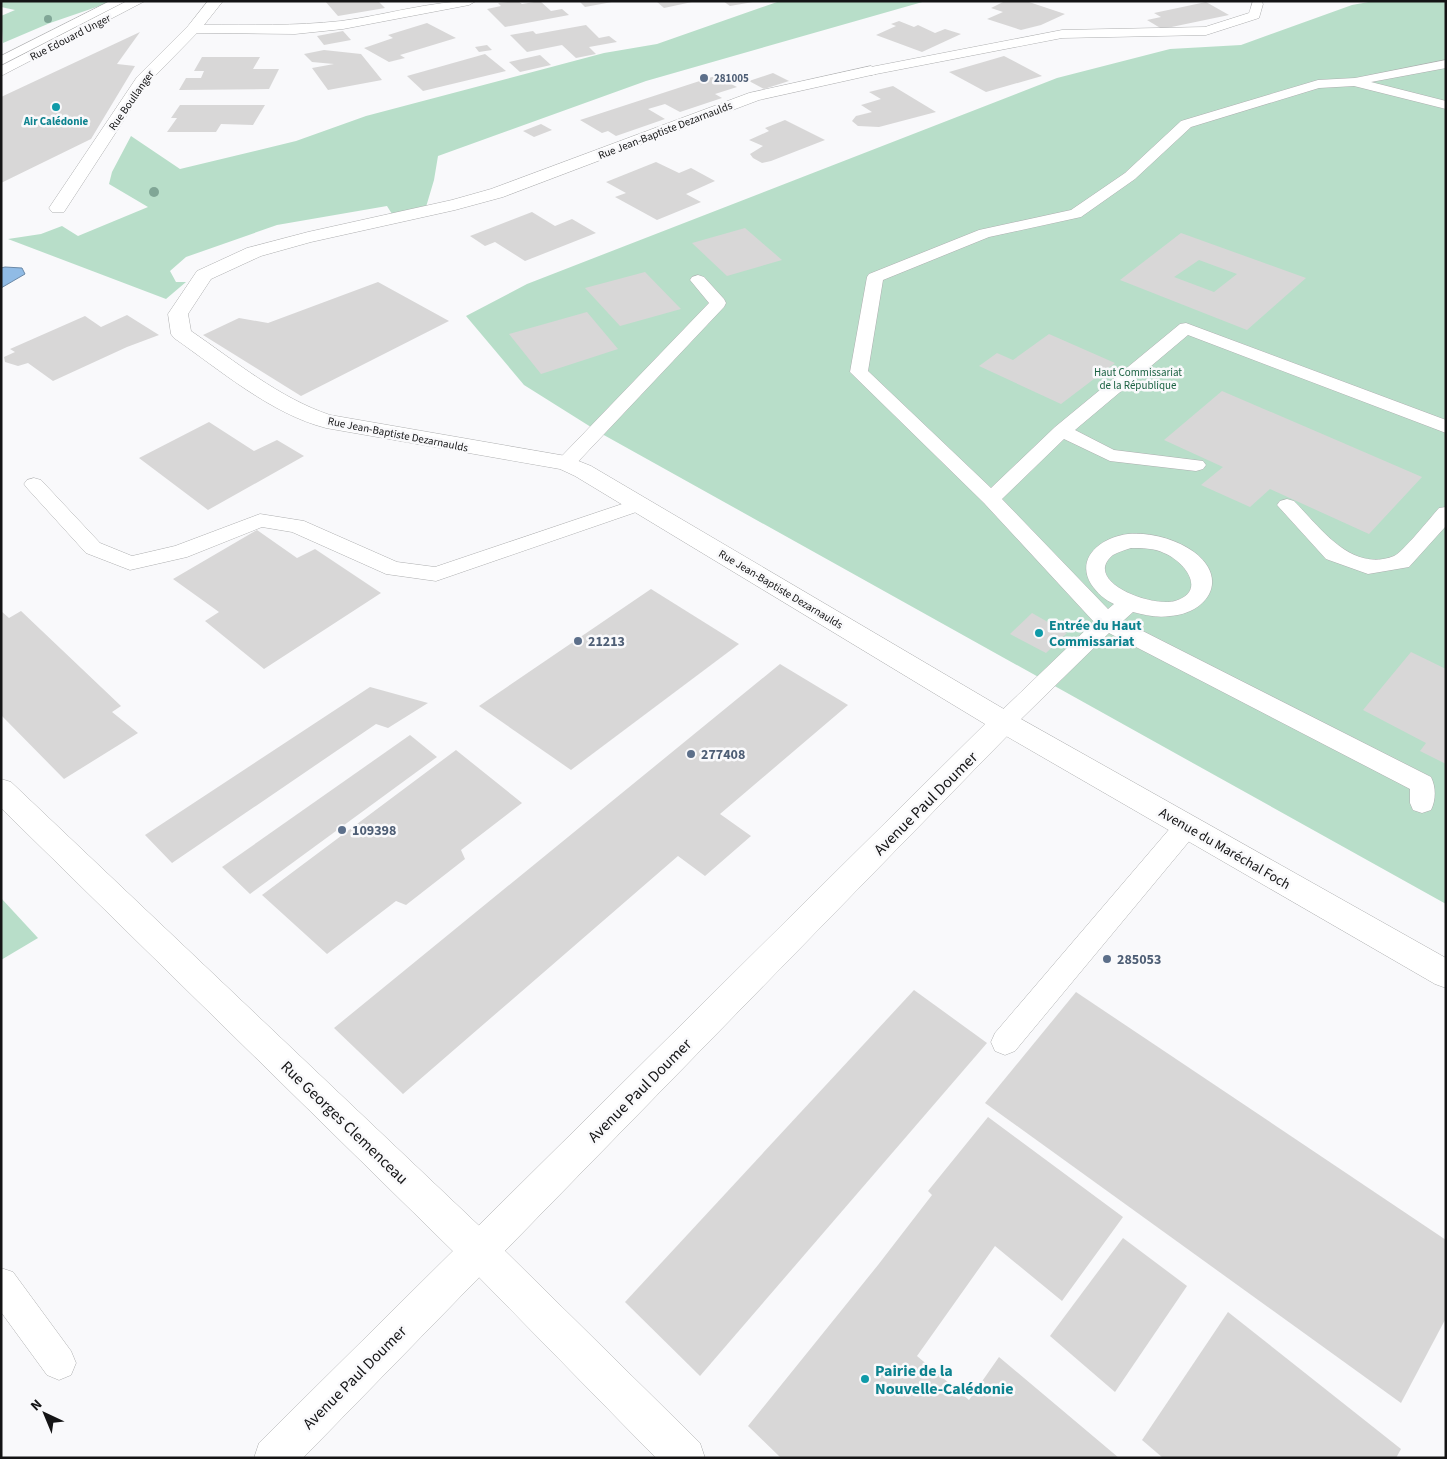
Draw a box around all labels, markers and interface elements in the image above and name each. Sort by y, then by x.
street label: Rue Edouard Unger [27,10,113,64]
street label: Rue Boullanger [105,67,158,133]
place label: 281005 [714,71,749,86]
marker: 281005 [698,72,710,84]
street label: Rue Jean-Baptiste Dezarnaulds [596,98,735,163]
marker: Air Calédonie [50,101,62,113]
place label: Air Calédonie [23,114,88,129]
park label: Haut Commissariat de la République [1094,365,1182,393]
street label: Rue Jean-Baptiste Dezarnaulds [327,414,470,456]
street label: Rue Jean-Baptiste Dezarnaulds [716,546,846,633]
place label: Entrée du Haut Commissariat [1049,616,1142,652]
marker: Entrée du Haut Commissariat [1033,627,1045,639]
place label: 21213 [588,632,625,652]
marker: 21213 [572,635,584,647]
place label: 277408 [701,745,745,765]
street label: Avenue Paul Doumer [869,747,983,861]
marker: 277408 [685,748,697,760]
street label: Avenue du Maréchal Foch [1155,803,1294,895]
place label: 109398 [352,821,396,841]
marker: 109398 [336,824,348,836]
place label: 285053 [1117,950,1161,970]
marker: 285053 [1101,953,1113,965]
street label: Avenue Paul Doumer [583,1034,697,1148]
street label: Rue Georges Clemenceau [276,1056,413,1189]
street label: Avenue Paul Doumer [298,1321,412,1435]
place label: Pairie de la Nouvelle-Calédonie [875,1360,1014,1400]
marker: Pairie de la Nouvelle-Calédonie [859,1373,871,1385]
north arrow [20,1389,70,1439]
text: N [26,1395,47,1416]

